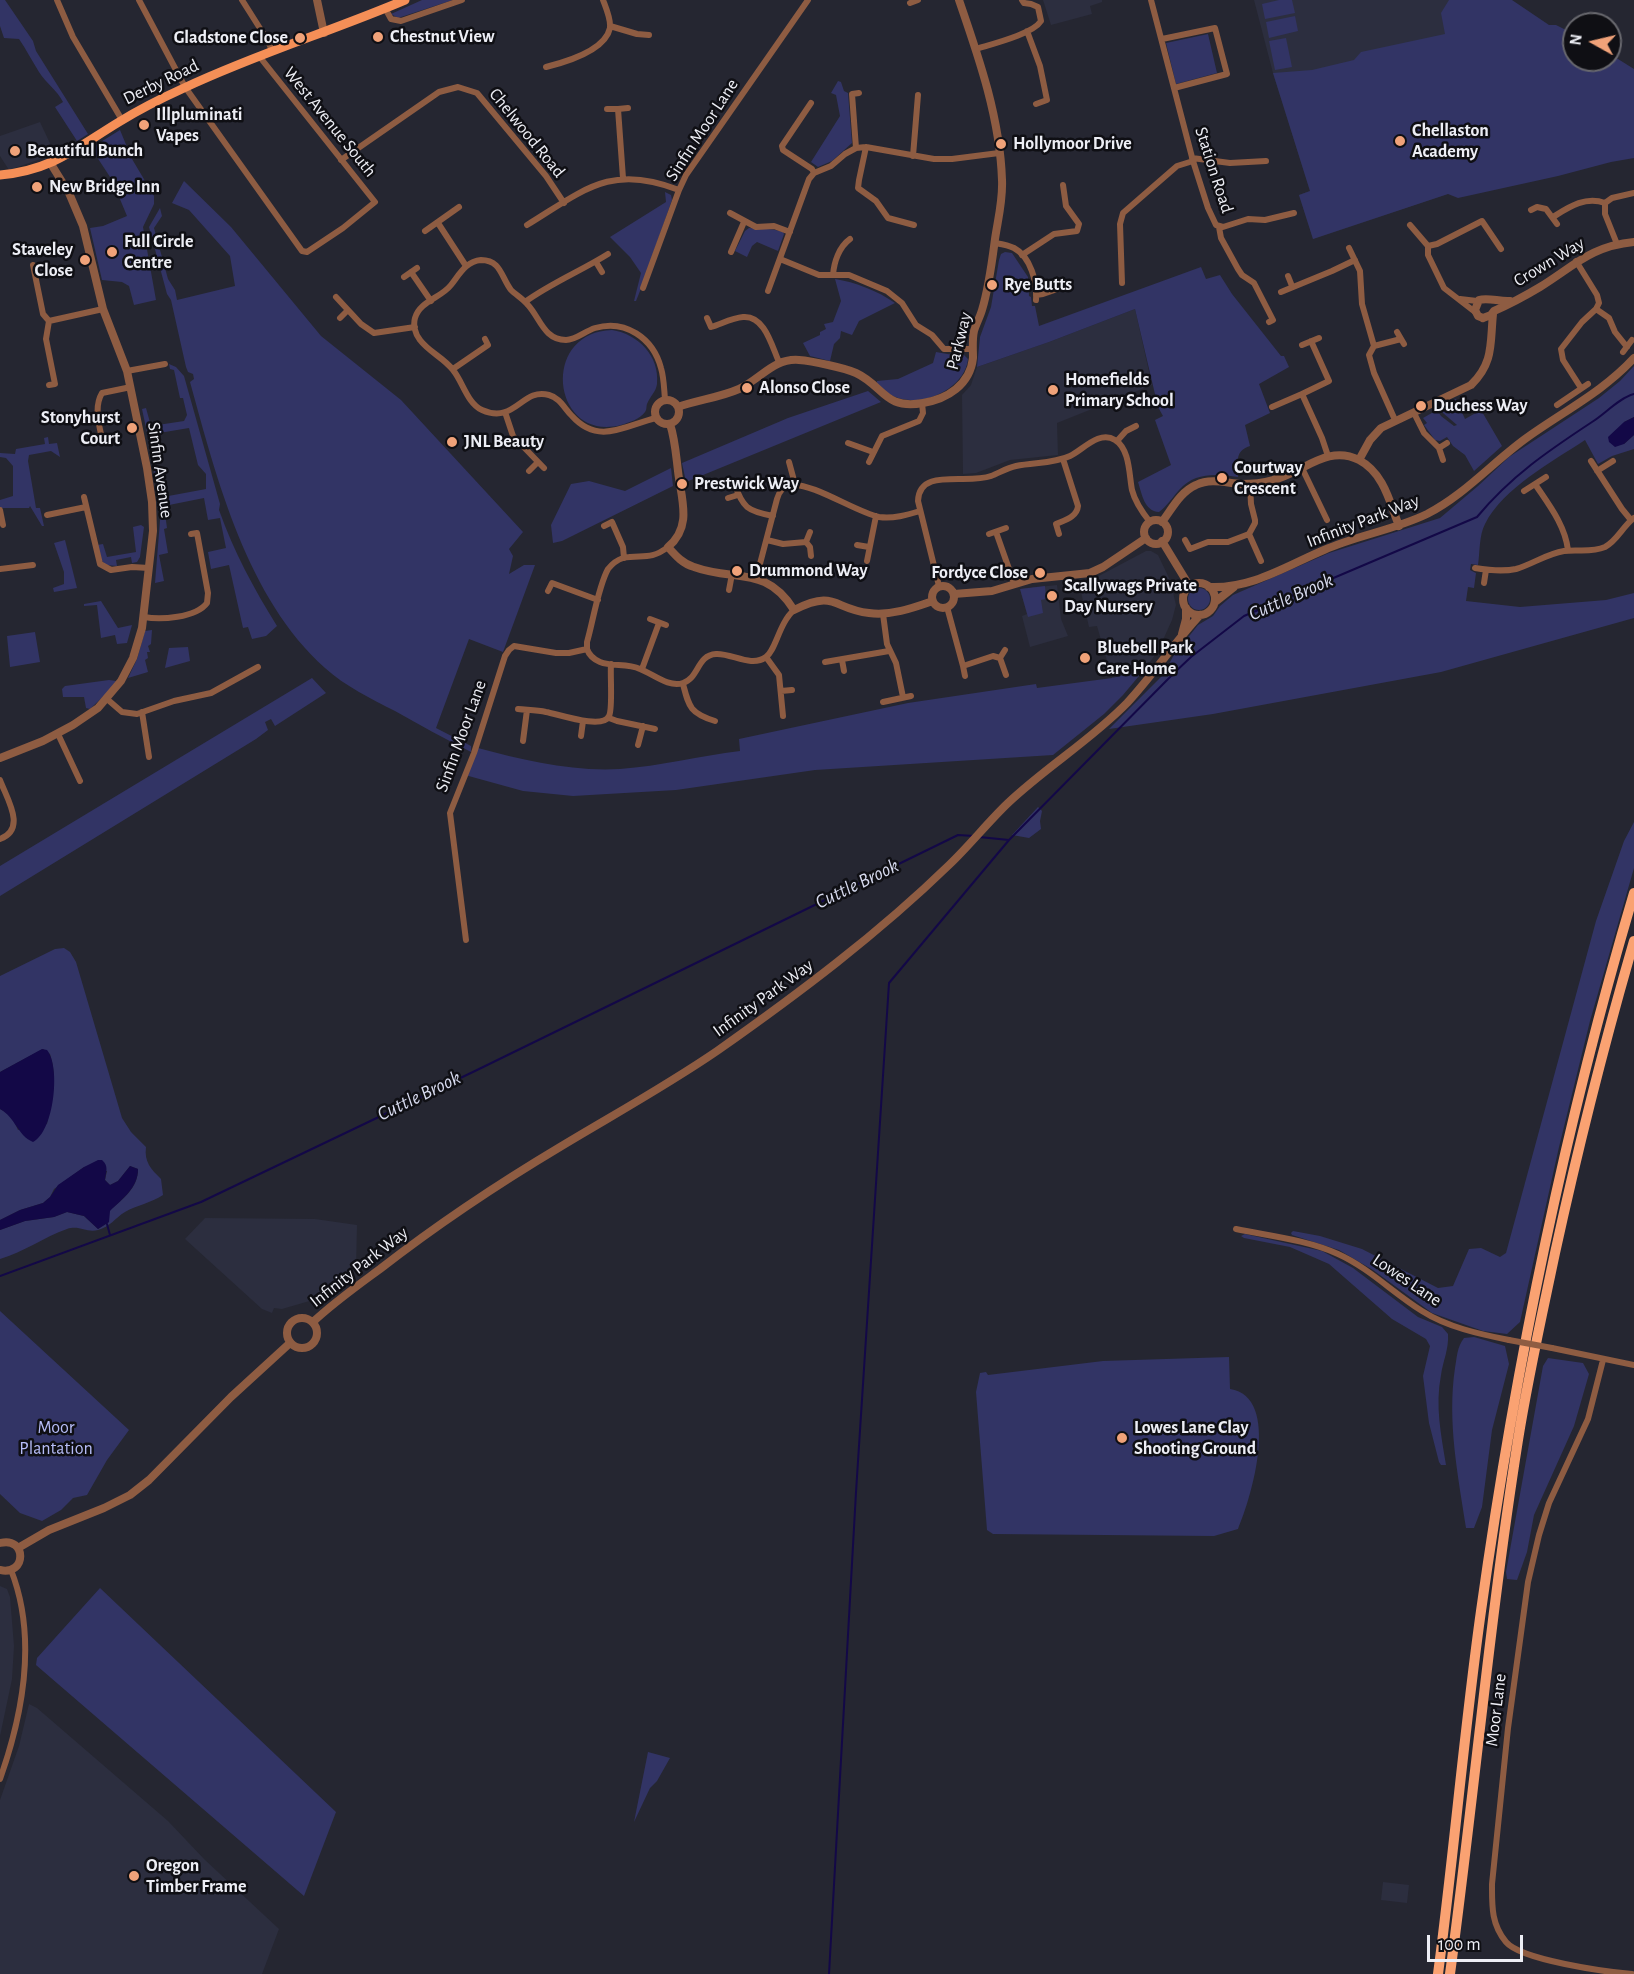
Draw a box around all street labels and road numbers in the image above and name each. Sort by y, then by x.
street label: Derby Road [120,54,202,110]
street label: West Avenue South [279,62,381,182]
street label: Sinfin Moor Lane [661,75,743,185]
street label: Chelwood Road [484,84,570,182]
street label: Station Road [1190,124,1238,216]
street label: Crown Way [1510,232,1588,292]
street label: Parkway [941,310,977,372]
street label: Sinfin Avenue [143,421,177,519]
street label: Infinity Park Way [1304,490,1422,552]
street label: Sinfin Moor Lane [431,677,491,795]
street label: Infinity Park Way [709,954,817,1042]
street label: Infinity Park Way [306,1222,412,1312]
street label: Lowes Lane [1368,1249,1446,1311]
street label: Moor Lane [1481,1672,1511,1748]

